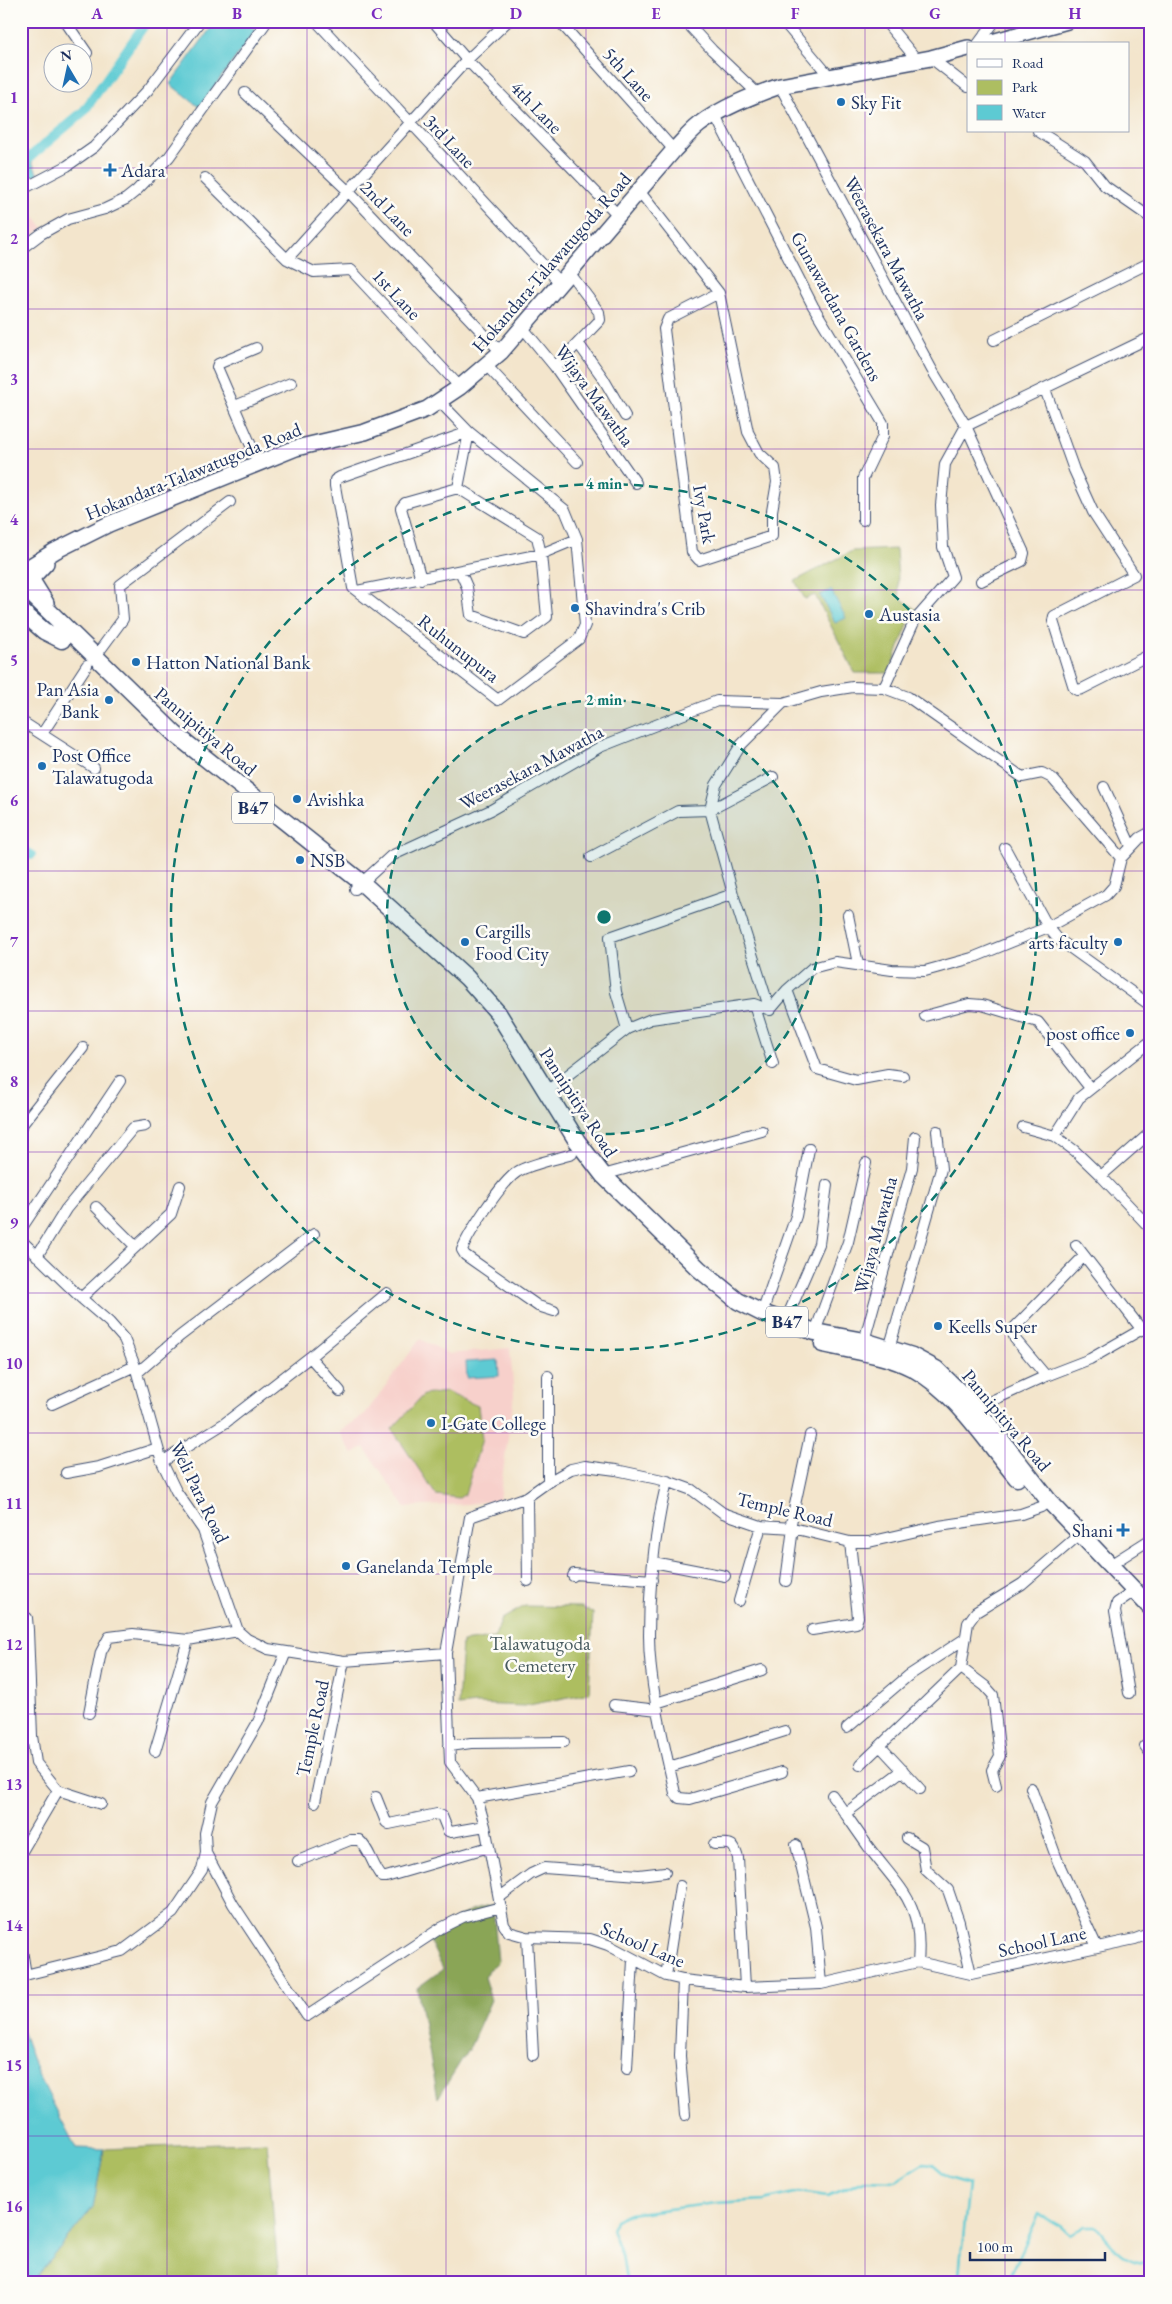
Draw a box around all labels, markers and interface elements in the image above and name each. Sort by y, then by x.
text: A [90,3,103,24]
text: B [232,3,242,24]
text: C [371,3,383,24]
text: D [510,3,522,24]
text: E [651,3,661,24]
text: F [791,3,800,24]
text: G [929,3,941,24]
text: H [1069,3,1082,24]
north arrow [42,42,92,92]
street label: 5th Lane [598,42,660,107]
legend [967,42,1130,132]
text: N [59,45,74,65]
text: Road [1012,53,1044,72]
street label: 4th Lane [505,75,568,139]
text: Park [1012,77,1039,96]
text: 1 [10,87,18,108]
place label: Sky Fit [851,90,901,115]
marker: Sky Fit [835,96,847,108]
text: Water [1012,103,1046,122]
street label: 3rd Lane [418,109,481,174]
place label: Adara [120,158,166,183]
marker: Adara [103,163,117,177]
street label: Hokandara-Talawatugoda Road [466,167,637,358]
street label: Weerasekara Mawatha [838,172,935,325]
street label: 2nd Lane [355,175,420,242]
street label: Gunawardana Gardens [785,227,888,385]
text: 2 [10,228,19,249]
street label: 1st Lane [367,263,427,325]
street label: Wijaya Mawatha [549,339,640,452]
text: 3 [10,369,18,390]
street label: Hokandara-Talawatugoda Road [81,416,305,526]
text: 4 min [586,474,623,493]
street label: Ivy Park [687,483,722,547]
text: 4 [10,509,19,530]
place label: Shavindra's Crib [585,596,706,621]
marker: Shavindra's Crib [569,602,581,614]
place label: Austasia [878,602,941,627]
marker: Austasia [863,608,875,620]
street label: Ruhunupura [413,609,505,688]
text: 5 [10,650,18,671]
place label: Hatton National Bank [146,650,312,675]
marker: Hatton National Bank [130,656,142,668]
place label: Pan Asia Bank [37,677,100,724]
street label: Pannipitiya Road [149,681,262,782]
text: 2 min [586,690,623,709]
marker: Pan Asia Bank [103,694,115,706]
street label: Weerasekara Mawatha [455,719,608,816]
place label: Post Office Talawatugoda [52,743,154,790]
marker: Post Office Talawatugoda [36,760,48,772]
place label: Avishka [306,787,365,812]
text: 6 [10,790,19,811]
road number: B47 [232,792,274,824]
marker: Avishka [291,793,303,805]
place label: NSB [310,848,345,873]
marker: NSB [294,854,306,866]
centre of rings [595,908,613,926]
place label: Cargills Food City [475,919,549,966]
place label: arts faculty [1028,930,1109,955]
text: 7 [10,931,19,952]
marker: Cargills Food City [459,936,471,948]
marker: arts faculty [1112,936,1124,948]
place label: post office [1046,1021,1120,1046]
marker: post office [1124,1027,1136,1039]
street label: Pannipitiya Road [534,1043,624,1162]
text: 8 [10,1071,18,1092]
street label: Wijaya Mawatha [848,1173,903,1297]
text: 9 [10,1212,19,1233]
road number: B47 [766,1306,808,1338]
place label: Keells Super [948,1314,1038,1339]
marker: Keells Super [932,1320,944,1332]
text: 10 [6,1353,23,1374]
street label: Pannipitiya Road [956,1364,1057,1477]
place label: I-Gate College [441,1411,546,1436]
marker: I-Gate College [425,1417,437,1429]
street label: Weli Para Road [164,1437,235,1548]
street label: Temple Road [734,1486,836,1533]
text: 11 [6,1493,22,1514]
place label: Shani [1072,1518,1113,1543]
marker: Shani [1117,1524,1129,1536]
place label: Ganelanda Temple [356,1554,493,1579]
marker: Ganelanda Temple [340,1560,352,1572]
park label: Talawatugoda Cemetery [489,1631,591,1678]
text: 12 [6,1634,23,1655]
street label: Temple Road [290,1677,335,1779]
text: 13 [6,1774,22,1795]
text: 14 [6,1915,23,1936]
street label: School Lane [597,1915,689,1973]
street label: School Lane [996,1920,1088,1963]
text: 15 [6,2055,22,2076]
text: 16 [6,2196,23,2217]
scale bar [970,2229,1104,2261]
text: 100 m [977,2237,1014,2256]

